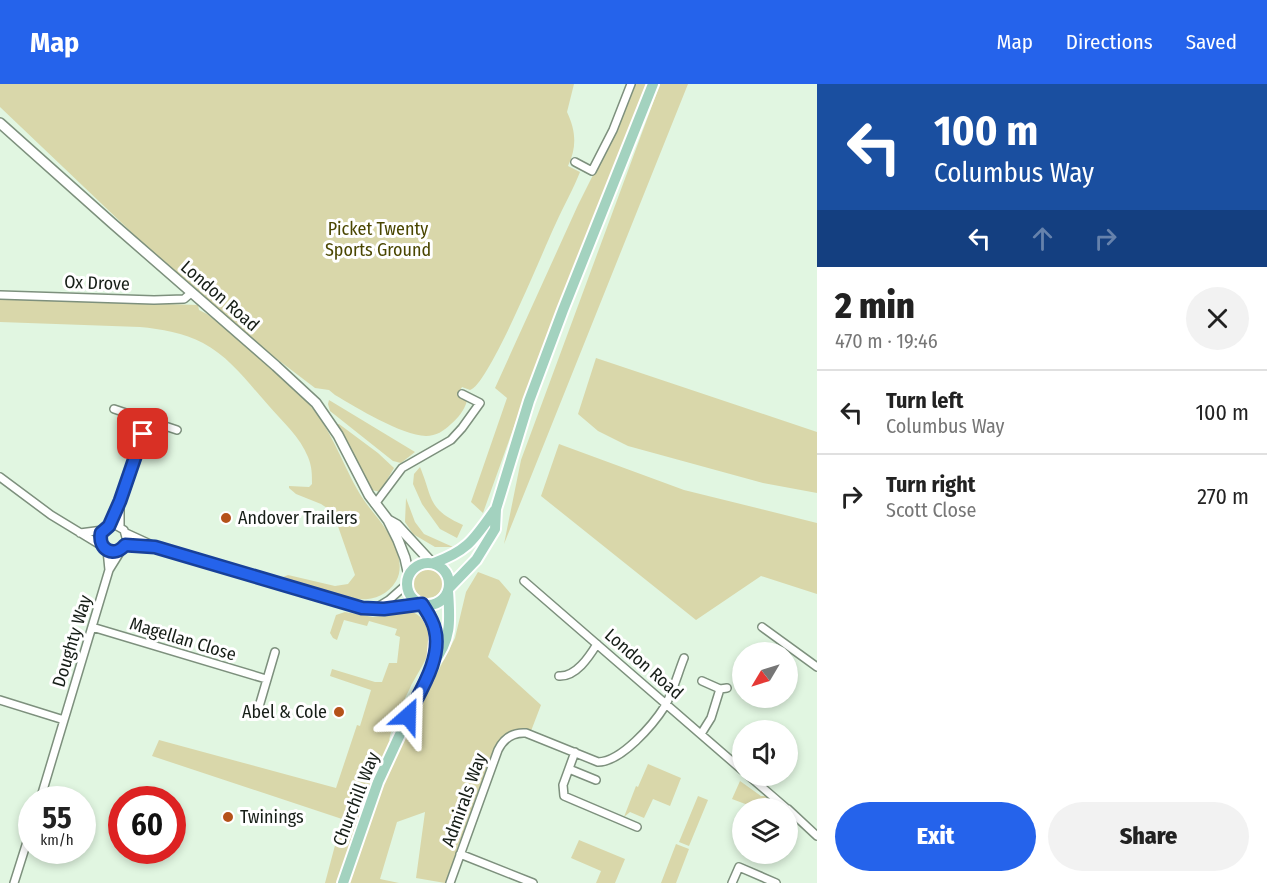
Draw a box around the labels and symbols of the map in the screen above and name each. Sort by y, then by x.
park label: Picket Twenty Sports Ground [325,218,431,261]
street label: London Road [176,256,264,336]
street label: Ox Drove [64,271,130,295]
pin [117,408,168,459]
place label: Andover Trailers [238,507,358,529]
marker: Andover Trailers [219,511,233,525]
street label: Doughty Way [48,592,96,690]
street label: Magellan Close [127,612,239,666]
street label: London Road [600,624,688,704]
north arrow [732,642,798,708]
position arrow [376,684,440,748]
place label: Abel & Cole [242,701,327,723]
marker: Abel & Cole [332,705,346,719]
street label: Churchill Way [328,749,384,849]
street label: Admirals Way [437,750,491,850]
speed limit sign: 60 [108,786,186,864]
place label: Twinings [240,806,304,828]
marker: Twinings [221,810,235,824]

